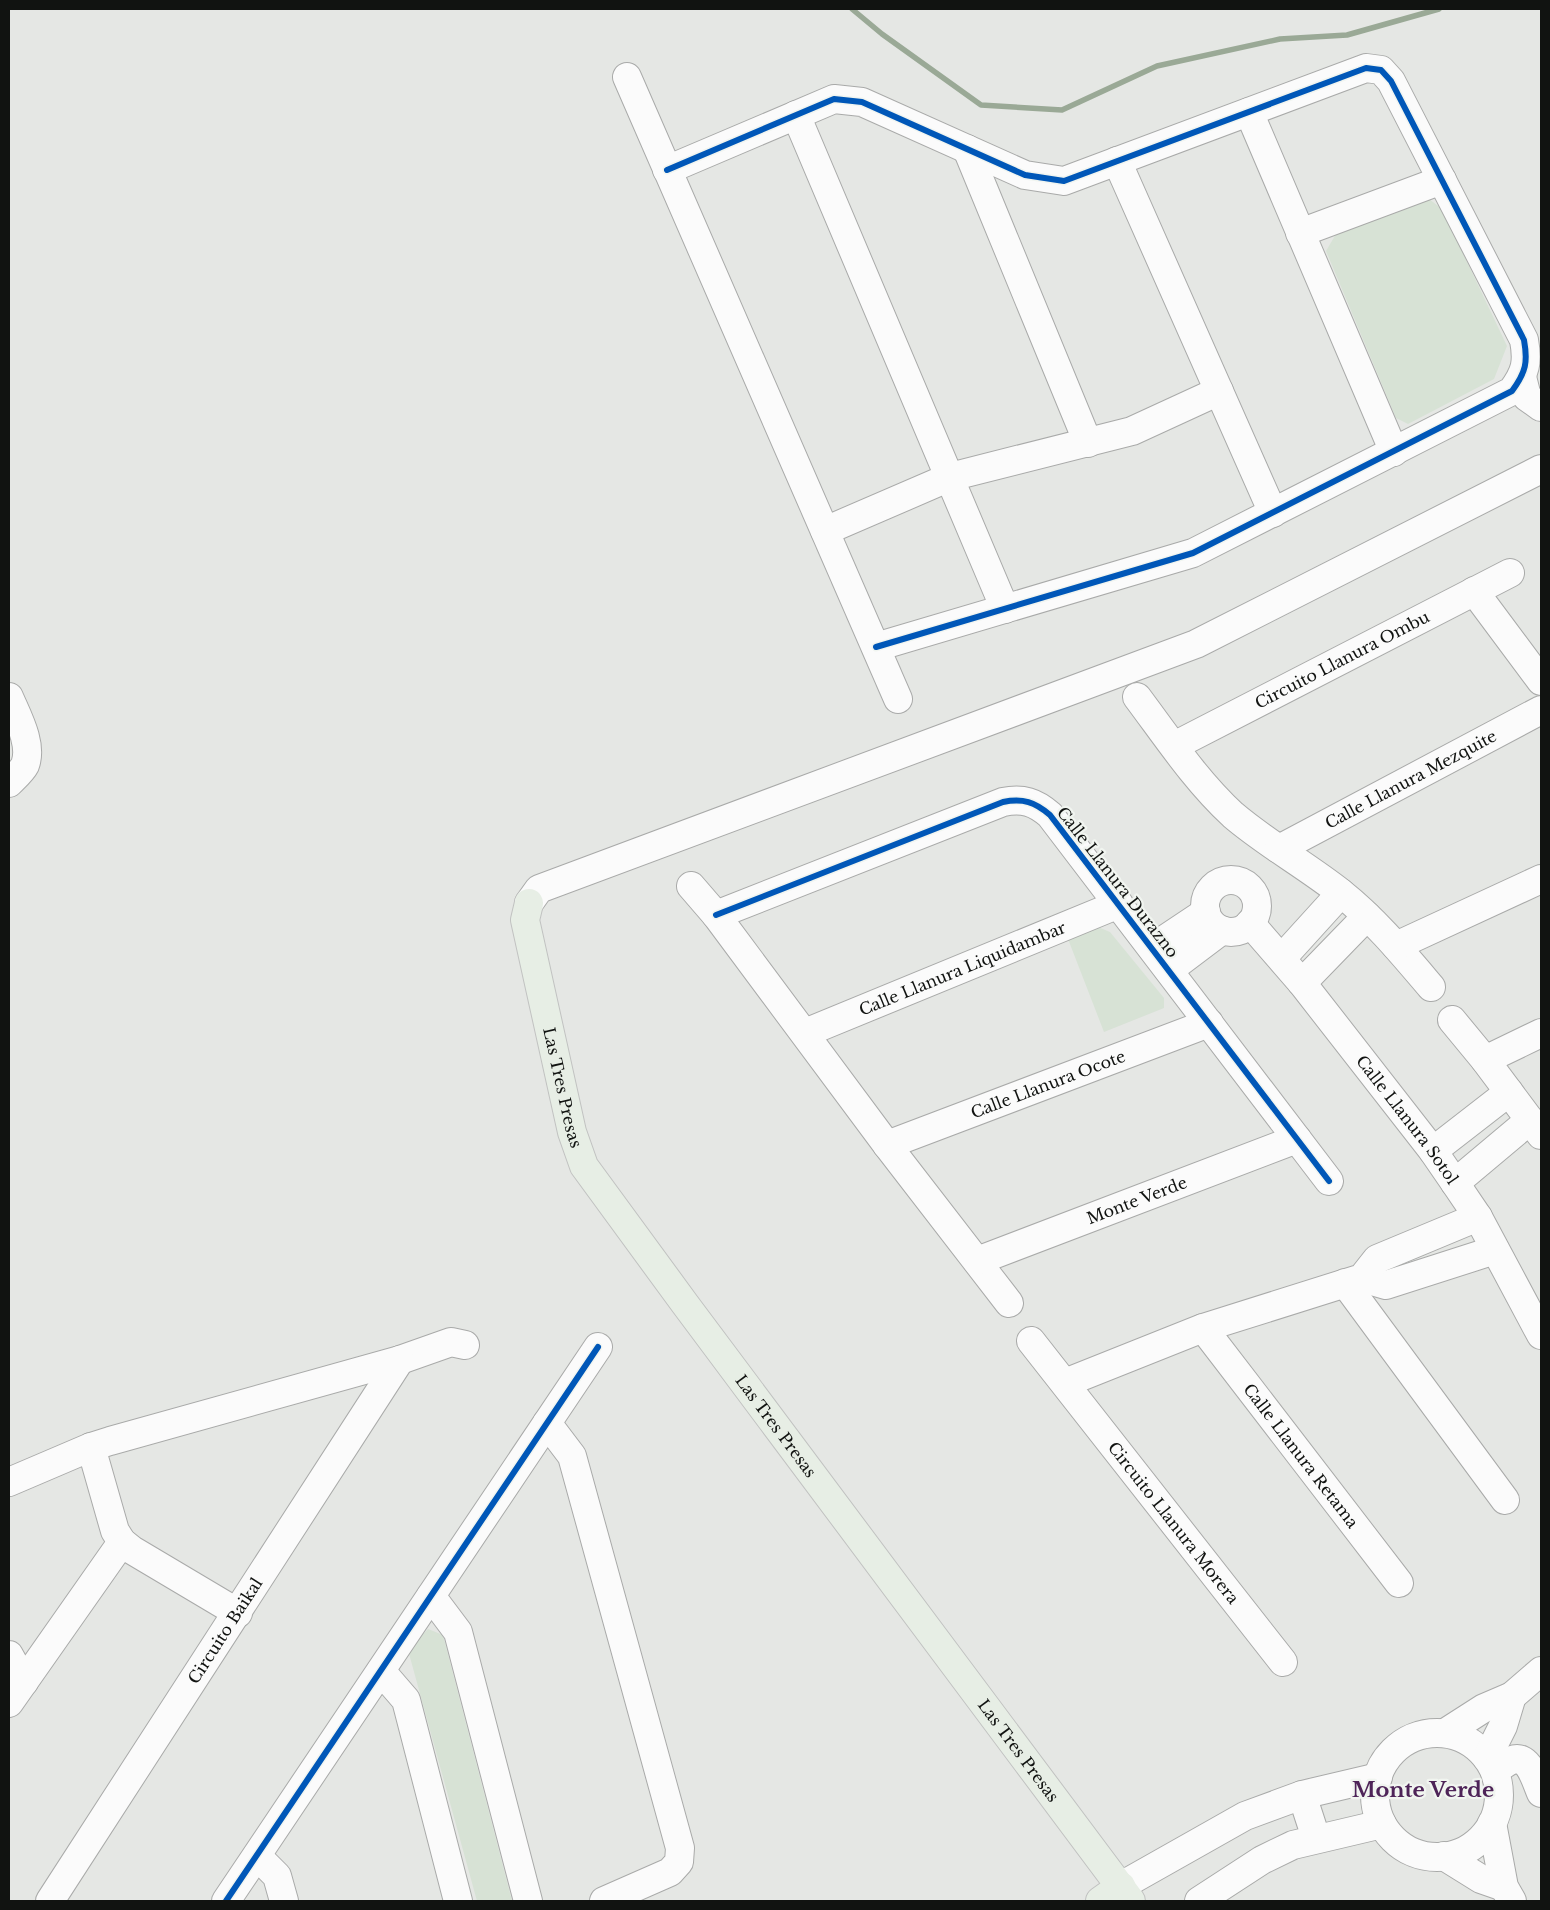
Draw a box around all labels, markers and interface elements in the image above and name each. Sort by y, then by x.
street label: Circuito Llanura Ombu [1251,606,1433,713]
street label: Calle Llanura Mezquite [1321,725,1500,833]
street label: Calle Llanura Durazno [1053,803,1183,961]
street label: Calle Llanura Liquidambar [856,917,1069,1020]
street label: Las Tres Presas [539,1025,587,1150]
street label: Calle Llanura Ocote [968,1046,1128,1122]
street label: Calle Llanura Sotol [1352,1051,1463,1188]
street label: Monte Verde [1084,1172,1190,1228]
street label: Las Tres Presas [731,1371,821,1481]
street label: Calle Llanura Retama [1239,1379,1363,1532]
street label: Circuito Llanura Morera [1104,1438,1244,1608]
street label: Circuito Baikal [183,1574,267,1687]
street label: Las Tres Presas [974,1695,1063,1806]
district label: Monte Verde [1352,1777,1494,1803]

